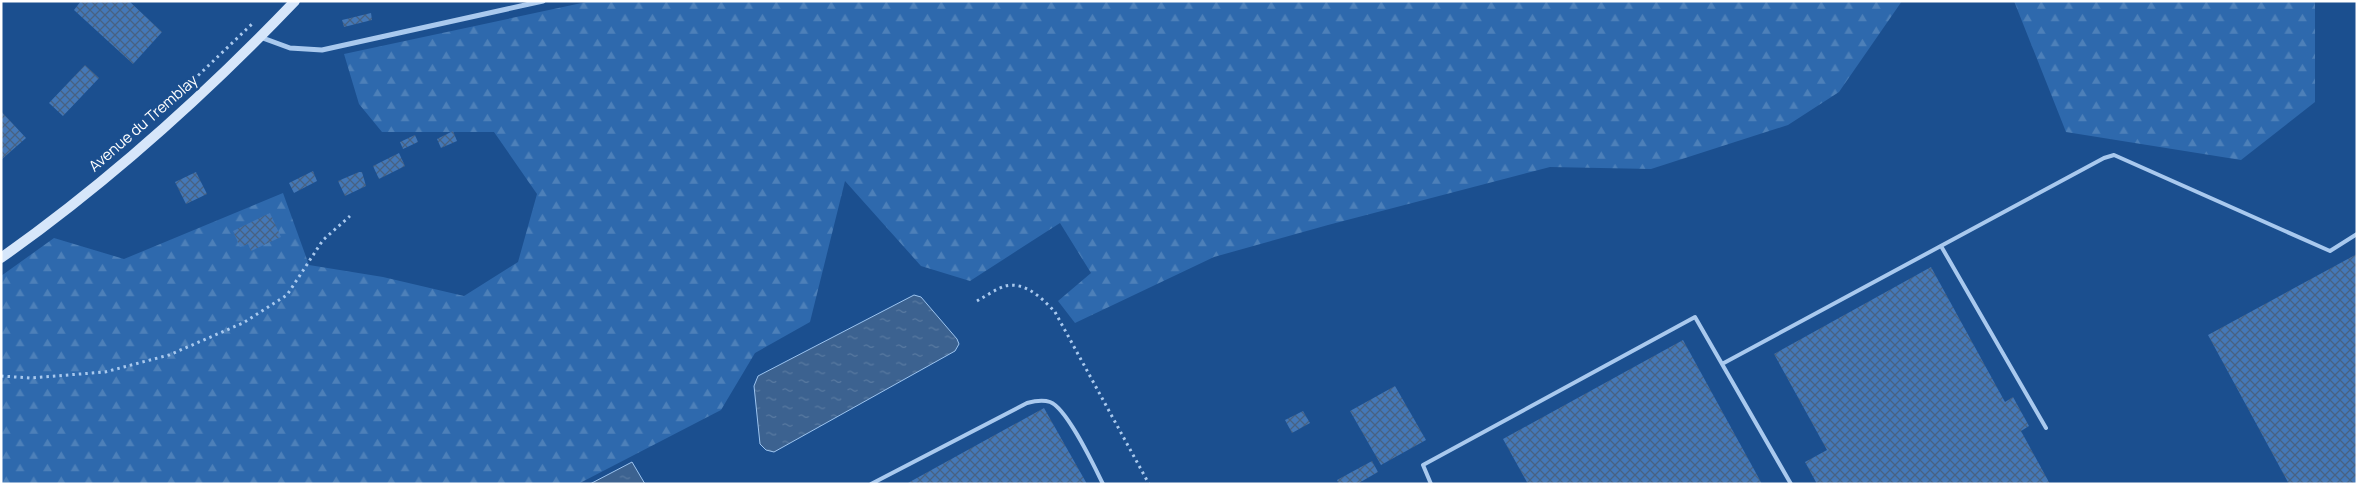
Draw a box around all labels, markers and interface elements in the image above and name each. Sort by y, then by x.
street label: Avenue du Tremblay [84,70,202,176]

